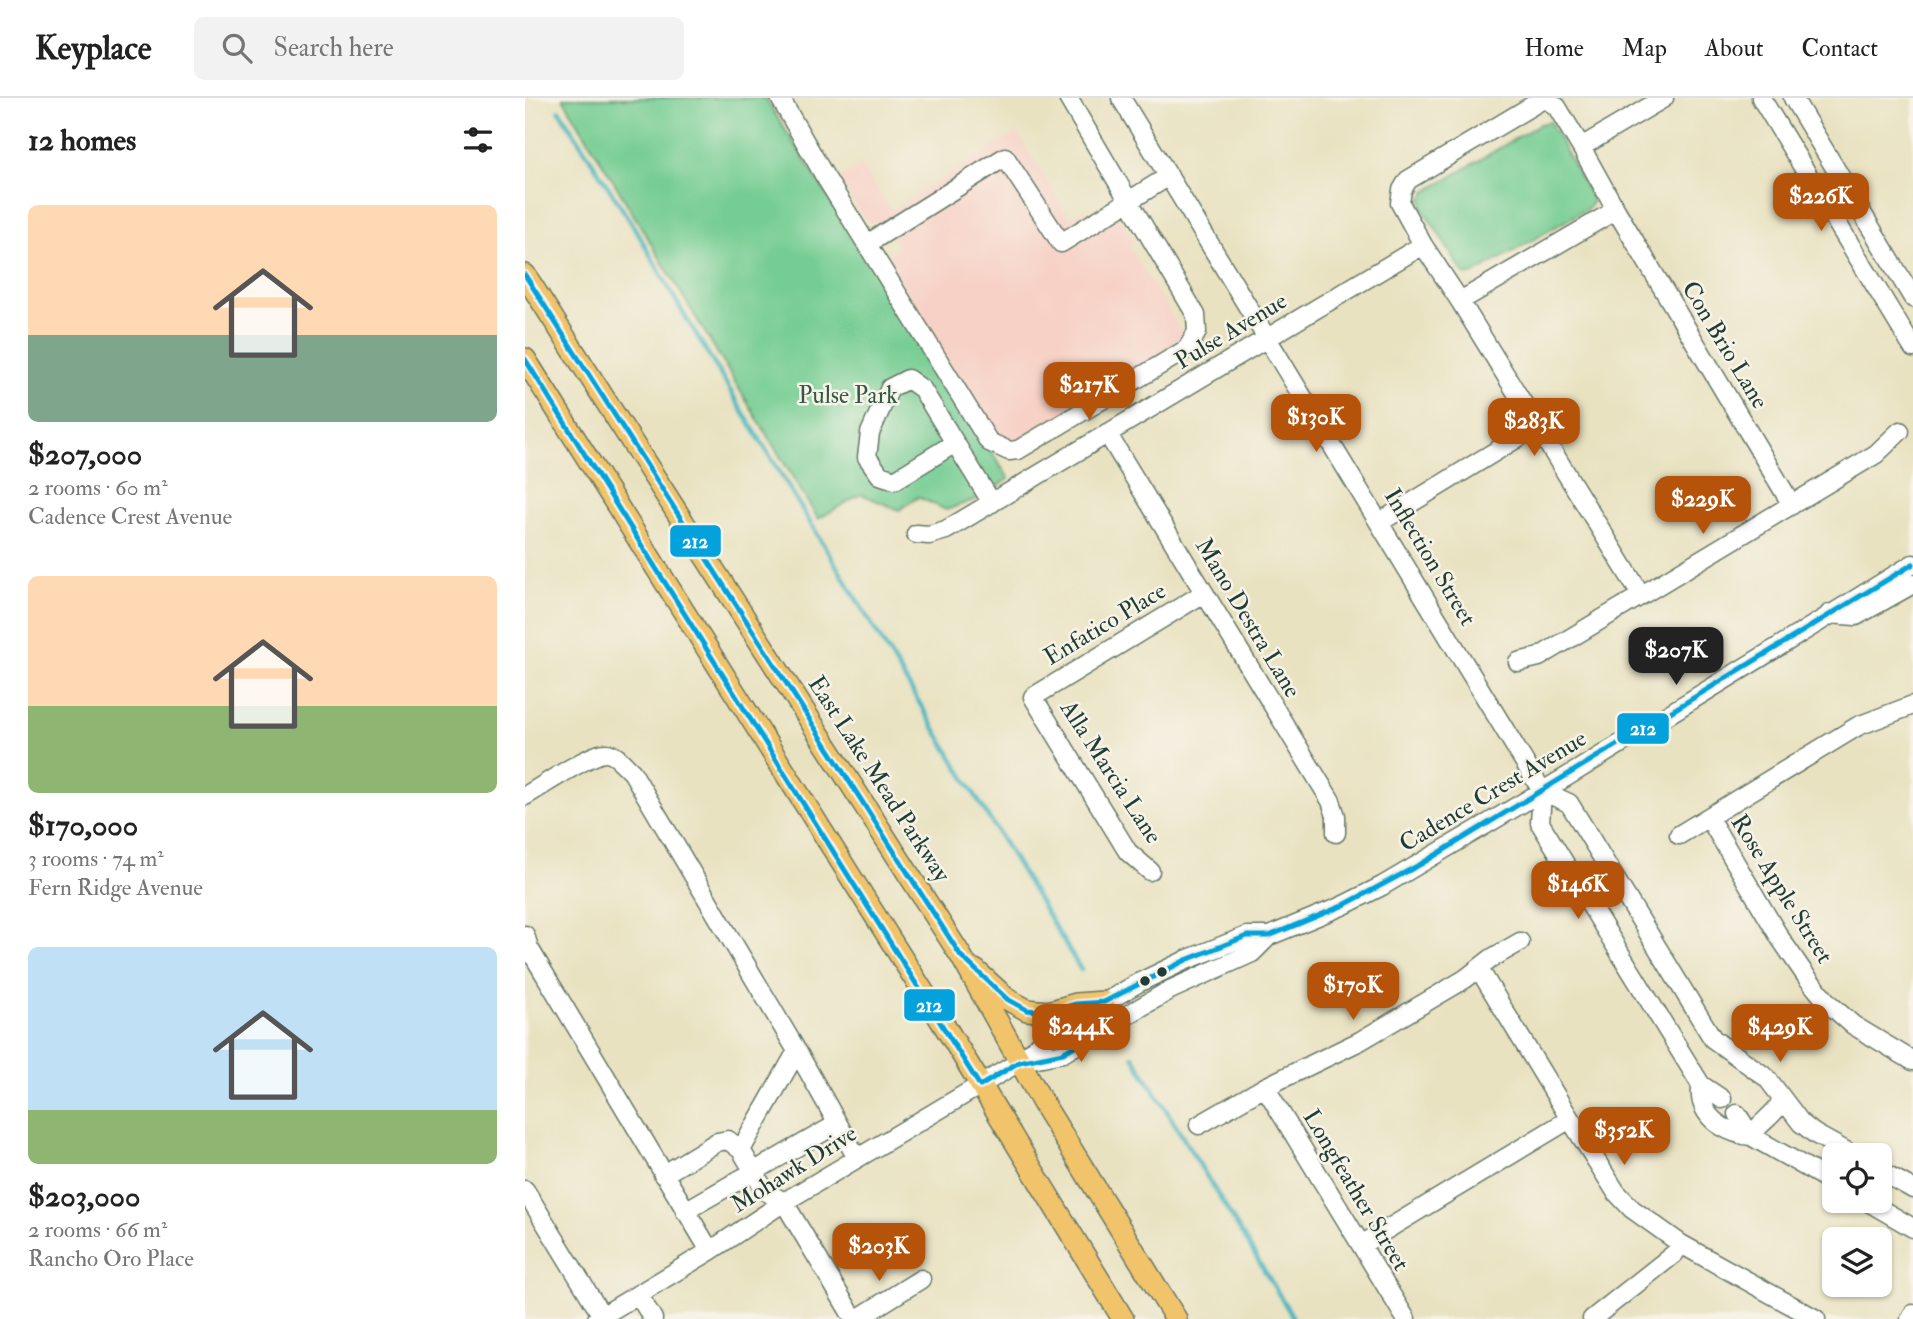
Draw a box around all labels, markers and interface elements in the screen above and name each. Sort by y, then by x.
search box [194,17,684,80]
text: Keyplace [35,28,152,69]
icon: search [218,29,256,67]
text: Search here [274,32,394,64]
text: Home [1524,33,1584,64]
text: Map [1622,33,1667,64]
text: About [1705,33,1764,64]
text: Contact [1802,33,1878,64]
icon: filters [459,121,497,159]
text: 12 homes [28,122,136,159]
pin: $226K [1772,174,1870,233]
text: $226K [1789,181,1853,210]
icon: home [200,250,326,376]
street label: Con Brio Lane [1675,275,1775,415]
street label: Pulse Avenue [1169,285,1293,377]
pin: $217K [1040,362,1138,422]
text: $217K [1059,370,1119,399]
park label: Pulse Park [798,380,898,411]
pin: $130K [1267,394,1365,454]
pin: $283K [1485,398,1583,458]
text: $130K [1287,402,1345,431]
text: $283K [1504,406,1564,435]
text: $207,000 [28,436,142,473]
text: 2 rooms · 60 m² [28,473,168,502]
pin: $229K [1654,476,1752,536]
street label: Inflection Street [1377,483,1483,632]
text: $229K [1671,484,1735,513]
text: Cadence Crest Avenue [28,502,232,531]
line badge: 212 [669,524,722,558]
text: 212 [682,530,708,554]
street label: Mano Destra Lane [1188,532,1308,704]
street label: Enfatico Place [1038,575,1172,673]
icon: home [200,621,326,747]
pin: $207K [1627,628,1725,687]
text: $207K [1644,635,1708,664]
street label: East Lake Mead Parkway [801,670,957,888]
street label: Alla Marcia Lane [1053,694,1169,850]
line badge: 212 [1616,712,1670,745]
text: 212 [1630,717,1656,741]
street label: Cadence Crest Avenue [1394,723,1592,859]
text: $170,000 [28,807,138,844]
street label: Rose Apple Street [1724,809,1840,970]
text: 3 rooms · 74 m² [28,844,164,873]
pin: $146K [1529,862,1627,921]
text: $146K [1547,869,1609,898]
text: Fern Ridge Avenue [28,873,203,902]
pin: $170K [1304,962,1402,1022]
unlabelled marker [1155,965,1169,979]
text: $170K [1323,970,1383,999]
unlabelled marker [1138,974,1152,988]
line badge: 212 [903,988,956,1022]
icon: home [200,992,326,1118]
text: 212 [916,994,942,1018]
pin: $244K [1032,1004,1130,1064]
pin: $429K [1731,1004,1829,1064]
text: $244K [1048,1012,1114,1041]
text: $429K [1748,1012,1812,1041]
street label: Longfeather Street [1296,1104,1417,1277]
pin: $352K [1575,1108,1673,1167]
text: $352K [1594,1115,1654,1144]
street label: Mohawk Drive [725,1118,863,1220]
map controls [1822,1143,1892,1297]
button: locate [1822,1143,1892,1213]
text: $203,000 [28,1178,140,1215]
text: 2 rooms · 66 m² [28,1215,167,1244]
pin: $203K [830,1224,928,1283]
button: layers [1822,1227,1892,1297]
text: $203K [848,1231,910,1260]
text: Rancho Oro Place [28,1244,194,1273]

